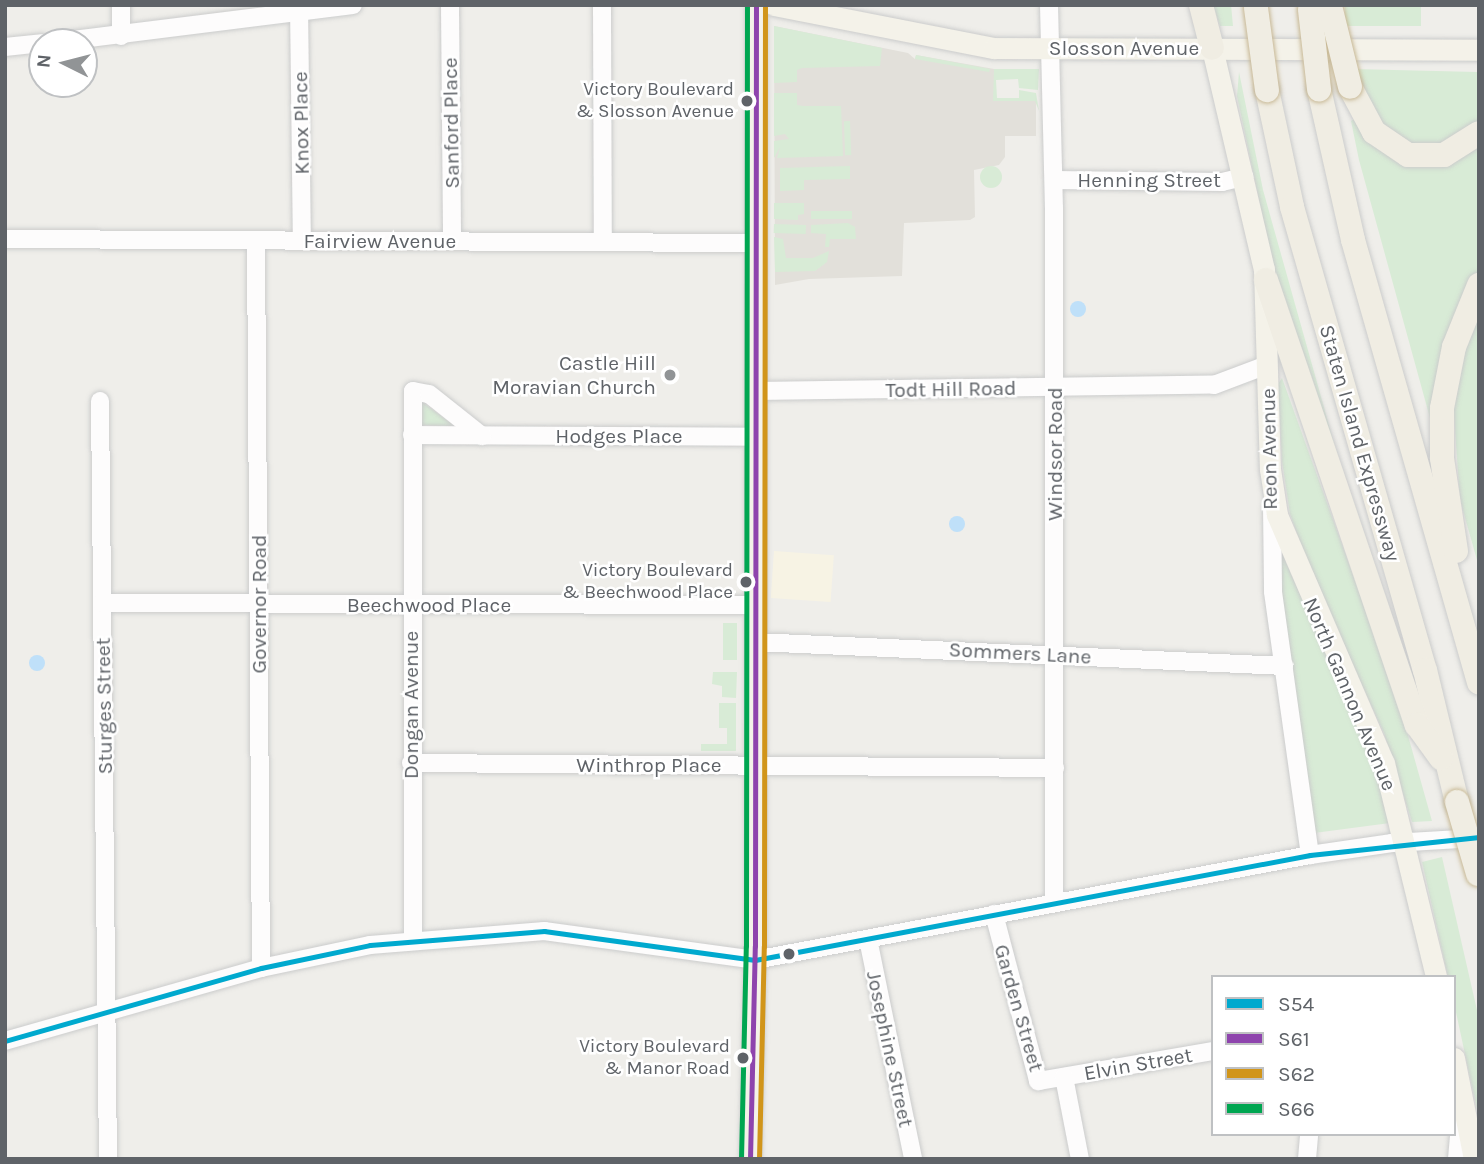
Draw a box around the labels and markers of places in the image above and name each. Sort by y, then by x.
place label: Victory Boulevard & Slosson Avenue [576,79,734,123]
marker: Victory Boulevard & Slosson Avenue [740,94,754,108]
place label: Castle Hill Moravian Church [492,350,656,400]
marker: Castle Hill Moravian Church [662,367,678,383]
place label: Victory Boulevard & Beechwood Place [562,560,733,604]
marker: Victory Boulevard & Beechwood Place [739,575,753,589]
unlabelled marker [782,947,796,961]
place label: Victory Boulevard & Manor Road [579,1036,730,1080]
marker: Victory Boulevard & Manor Road [736,1051,750,1065]

